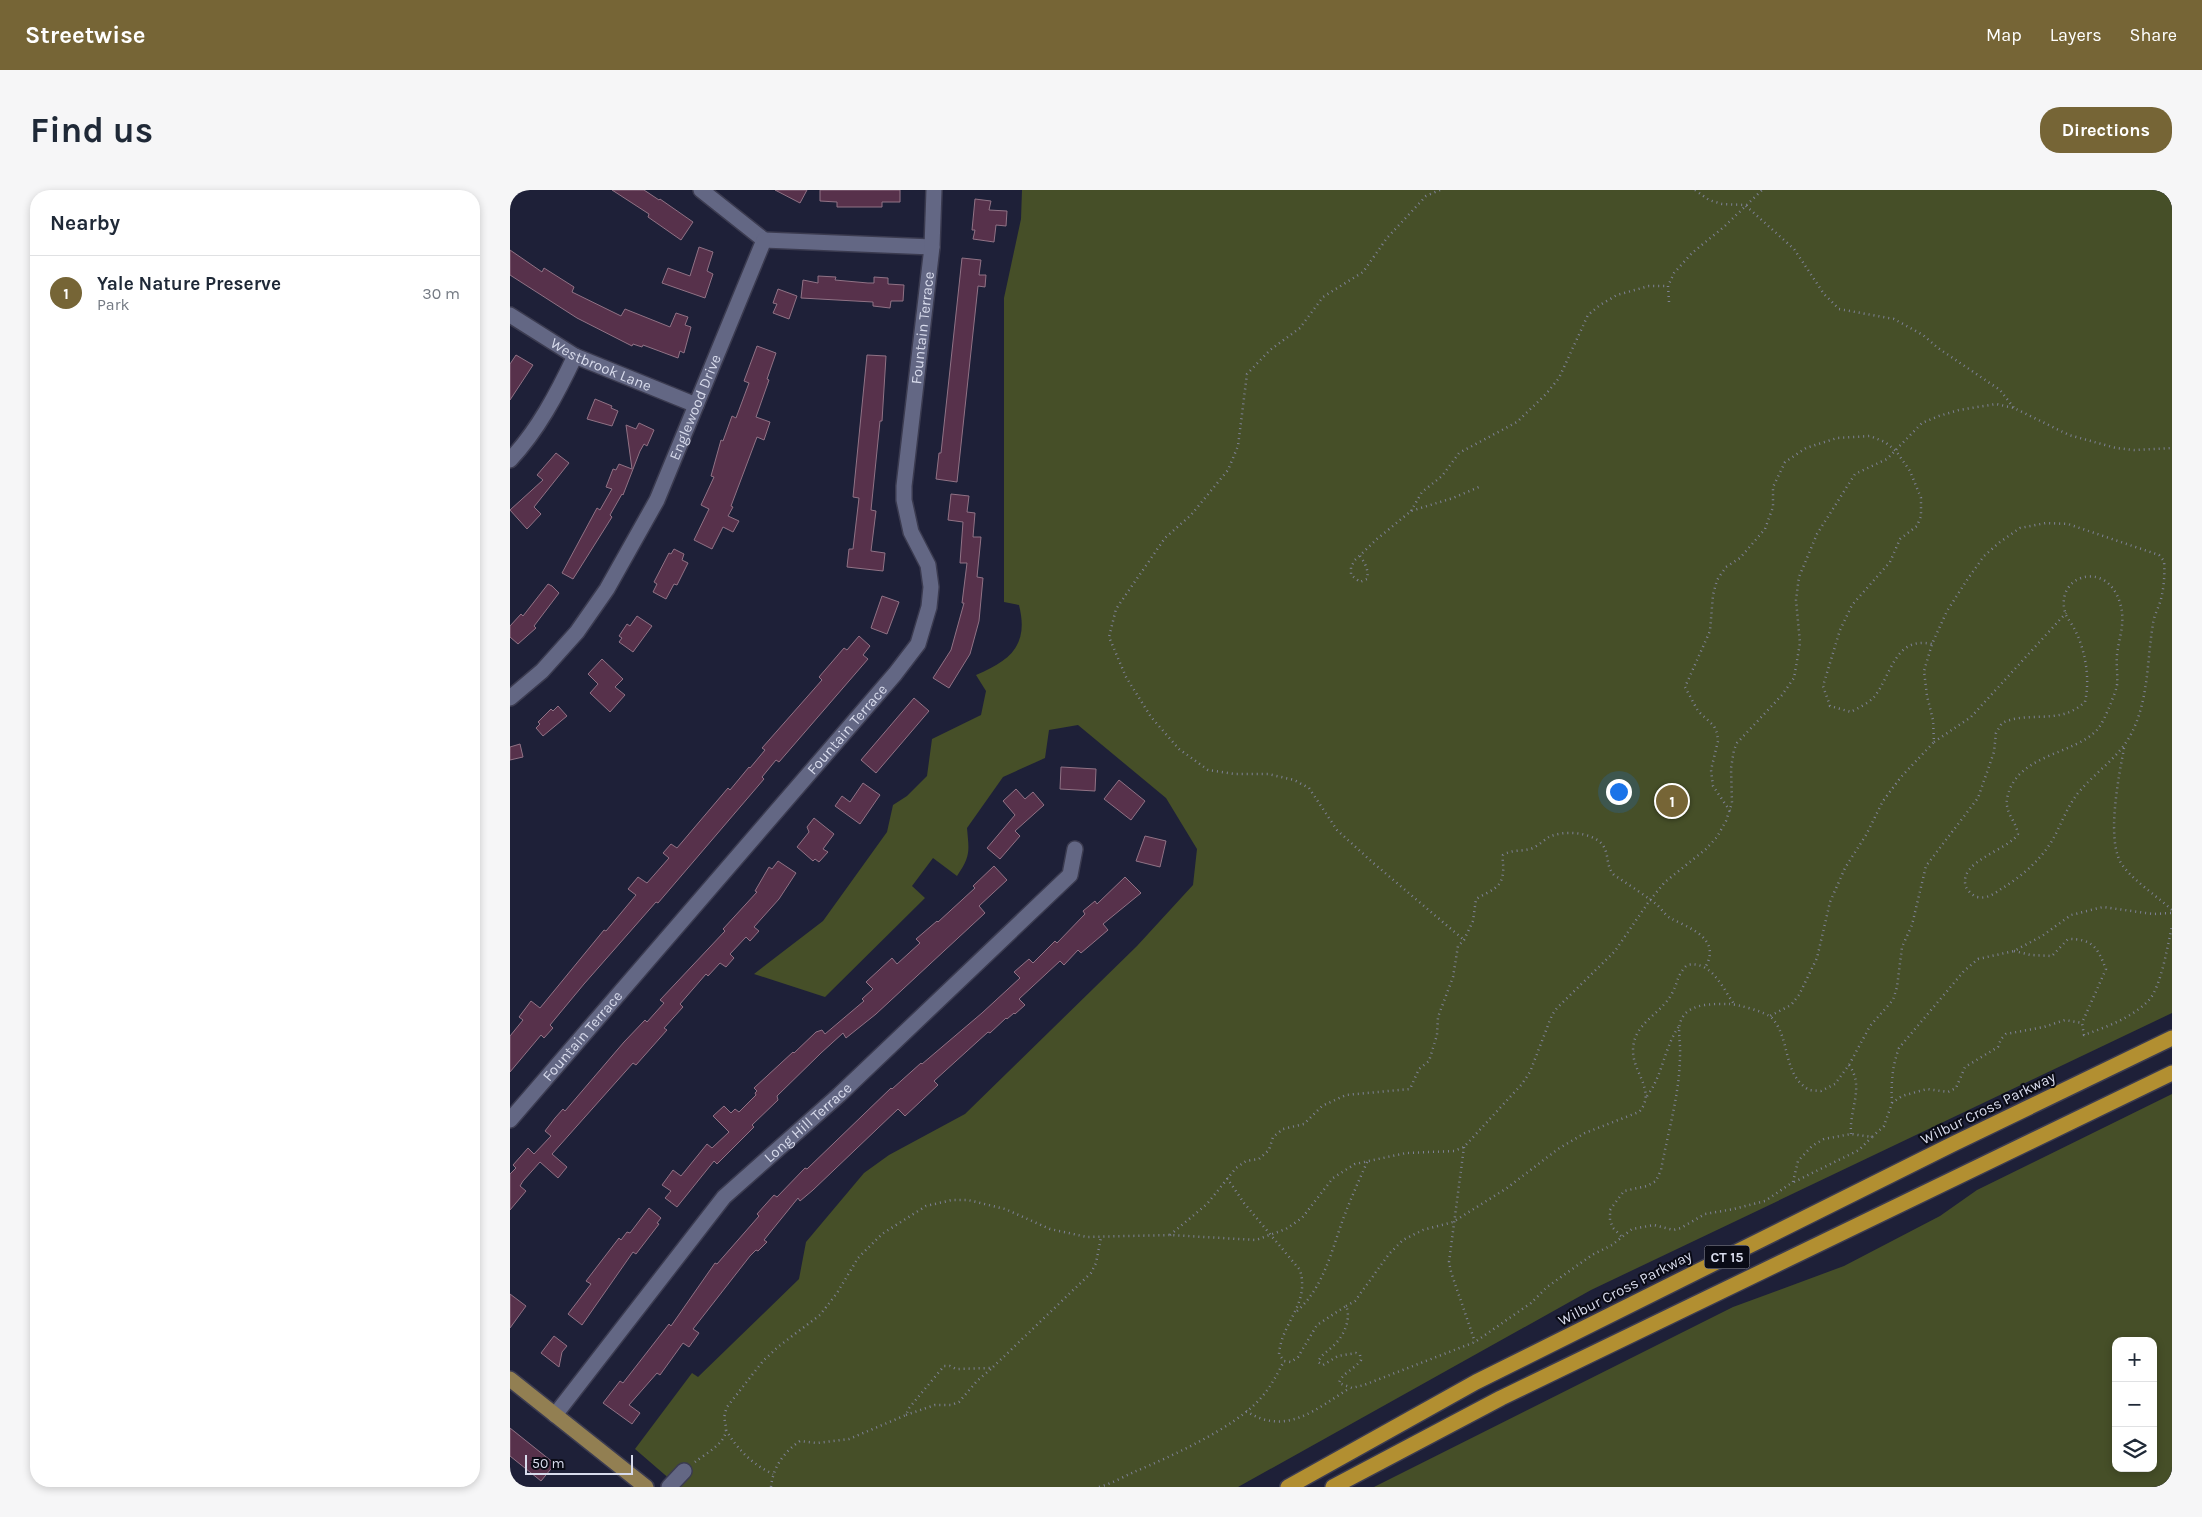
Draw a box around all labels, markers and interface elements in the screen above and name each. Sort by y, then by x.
text: Streetwise [25,21,146,49]
text: Map [1986,24,2022,46]
text: Layers [2050,24,2102,46]
text: Share [2130,24,2177,46]
button: Directions [2040,107,2172,153]
text: Find us [30,110,153,151]
text: Nearby [50,211,120,235]
street label: Fountain Terrace [907,270,938,385]
text: Yale Nature Preserve [97,273,281,295]
text: 1 [63,284,69,303]
text: 30 m [422,284,460,303]
text: Park [97,295,129,314]
street label: Westbrook Lane [547,334,654,395]
street label: Englewood Drive [665,352,725,463]
street label: Fountain Terrace [803,681,891,778]
your location [1606,779,1632,805]
pin: 1 [1656,782,1688,820]
street label: Fountain Terrace [539,987,626,1085]
street label: Wilbur Cross Parkway [1918,1068,2058,1148]
street label: Long Hill Terrace [760,1079,855,1166]
street label: Wilbur Cross Parkway [1555,1246,1695,1330]
road number: CT 15 [1704,1246,1750,1268]
map controls [2112,1337,2157,1472]
button: + [2112,1337,2157,1382]
button: − [2112,1382,2157,1427]
button: layers [2112,1427,2157,1472]
scale bar [525,1452,632,1475]
text: 50 m [532,1455,565,1472]

